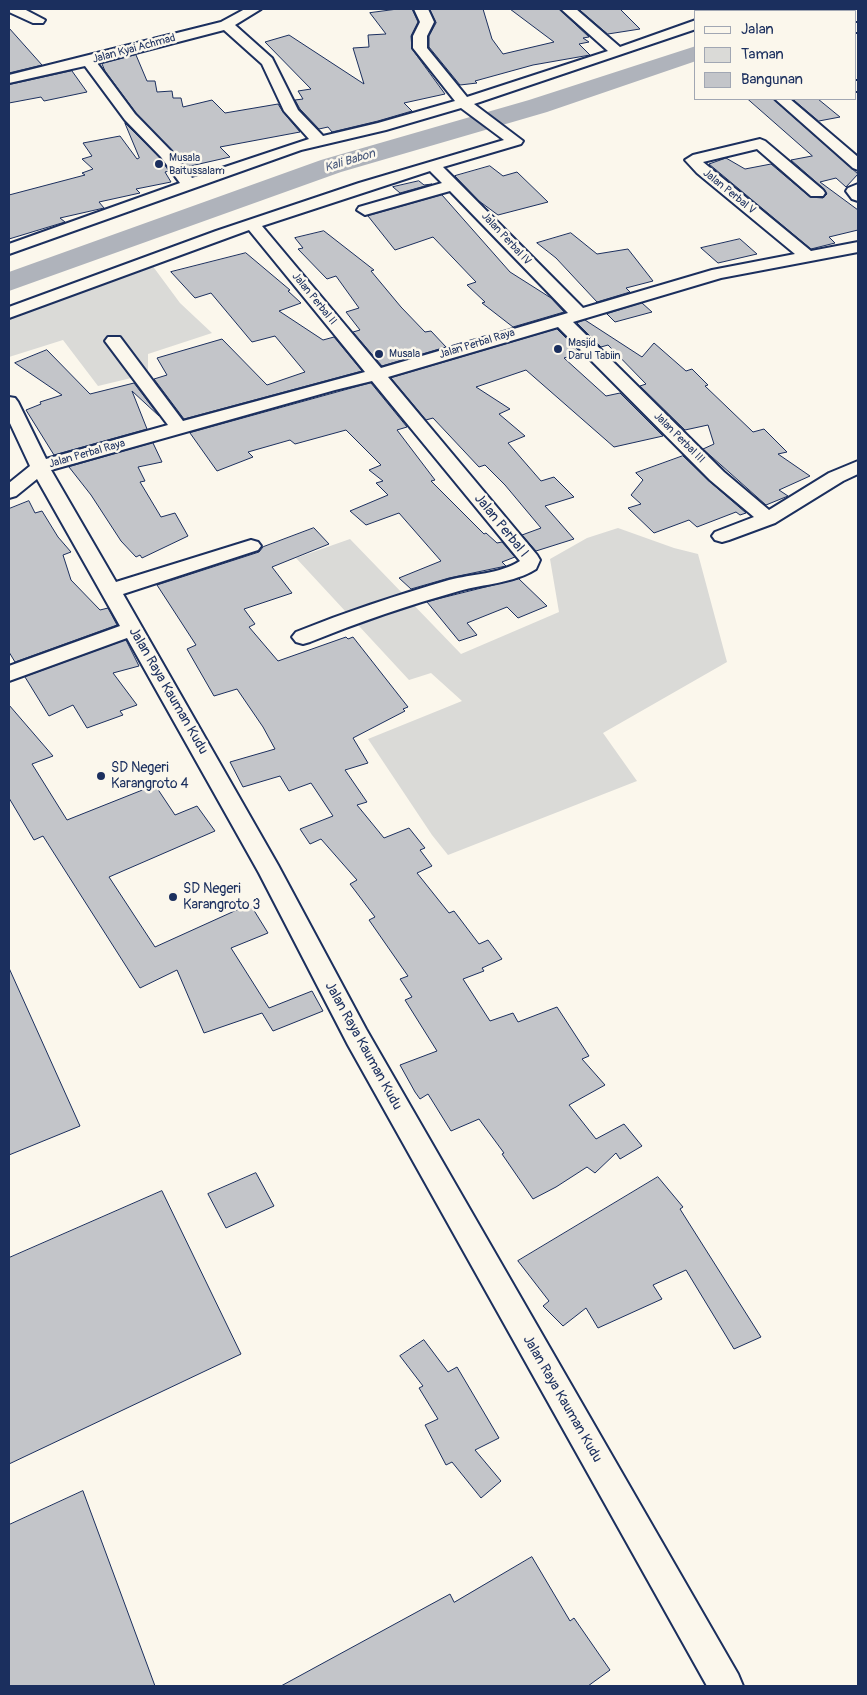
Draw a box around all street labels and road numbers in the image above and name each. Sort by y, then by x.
street label: Jalan Kyai Achmad [91,32,177,66]
street label: Jalan Perbal V [700,167,758,217]
street label: Jalan Perbal IV [478,210,534,268]
street label: Jalan Perbal II [289,270,339,328]
street label: Jalan Perbal Raya [437,326,517,362]
street label: Jalan Perbal III [651,410,707,466]
street label: Jalan Perbal Raya [47,437,127,471]
street label: Jalan Perbal I [470,491,532,561]
street label: Jalan Raya Kauman Kudu [125,624,211,758]
street label: Jalan Raya Kauman Kudu [321,979,405,1113]
street label: Jalan Raya Kauman Kudu [519,1332,605,1466]

